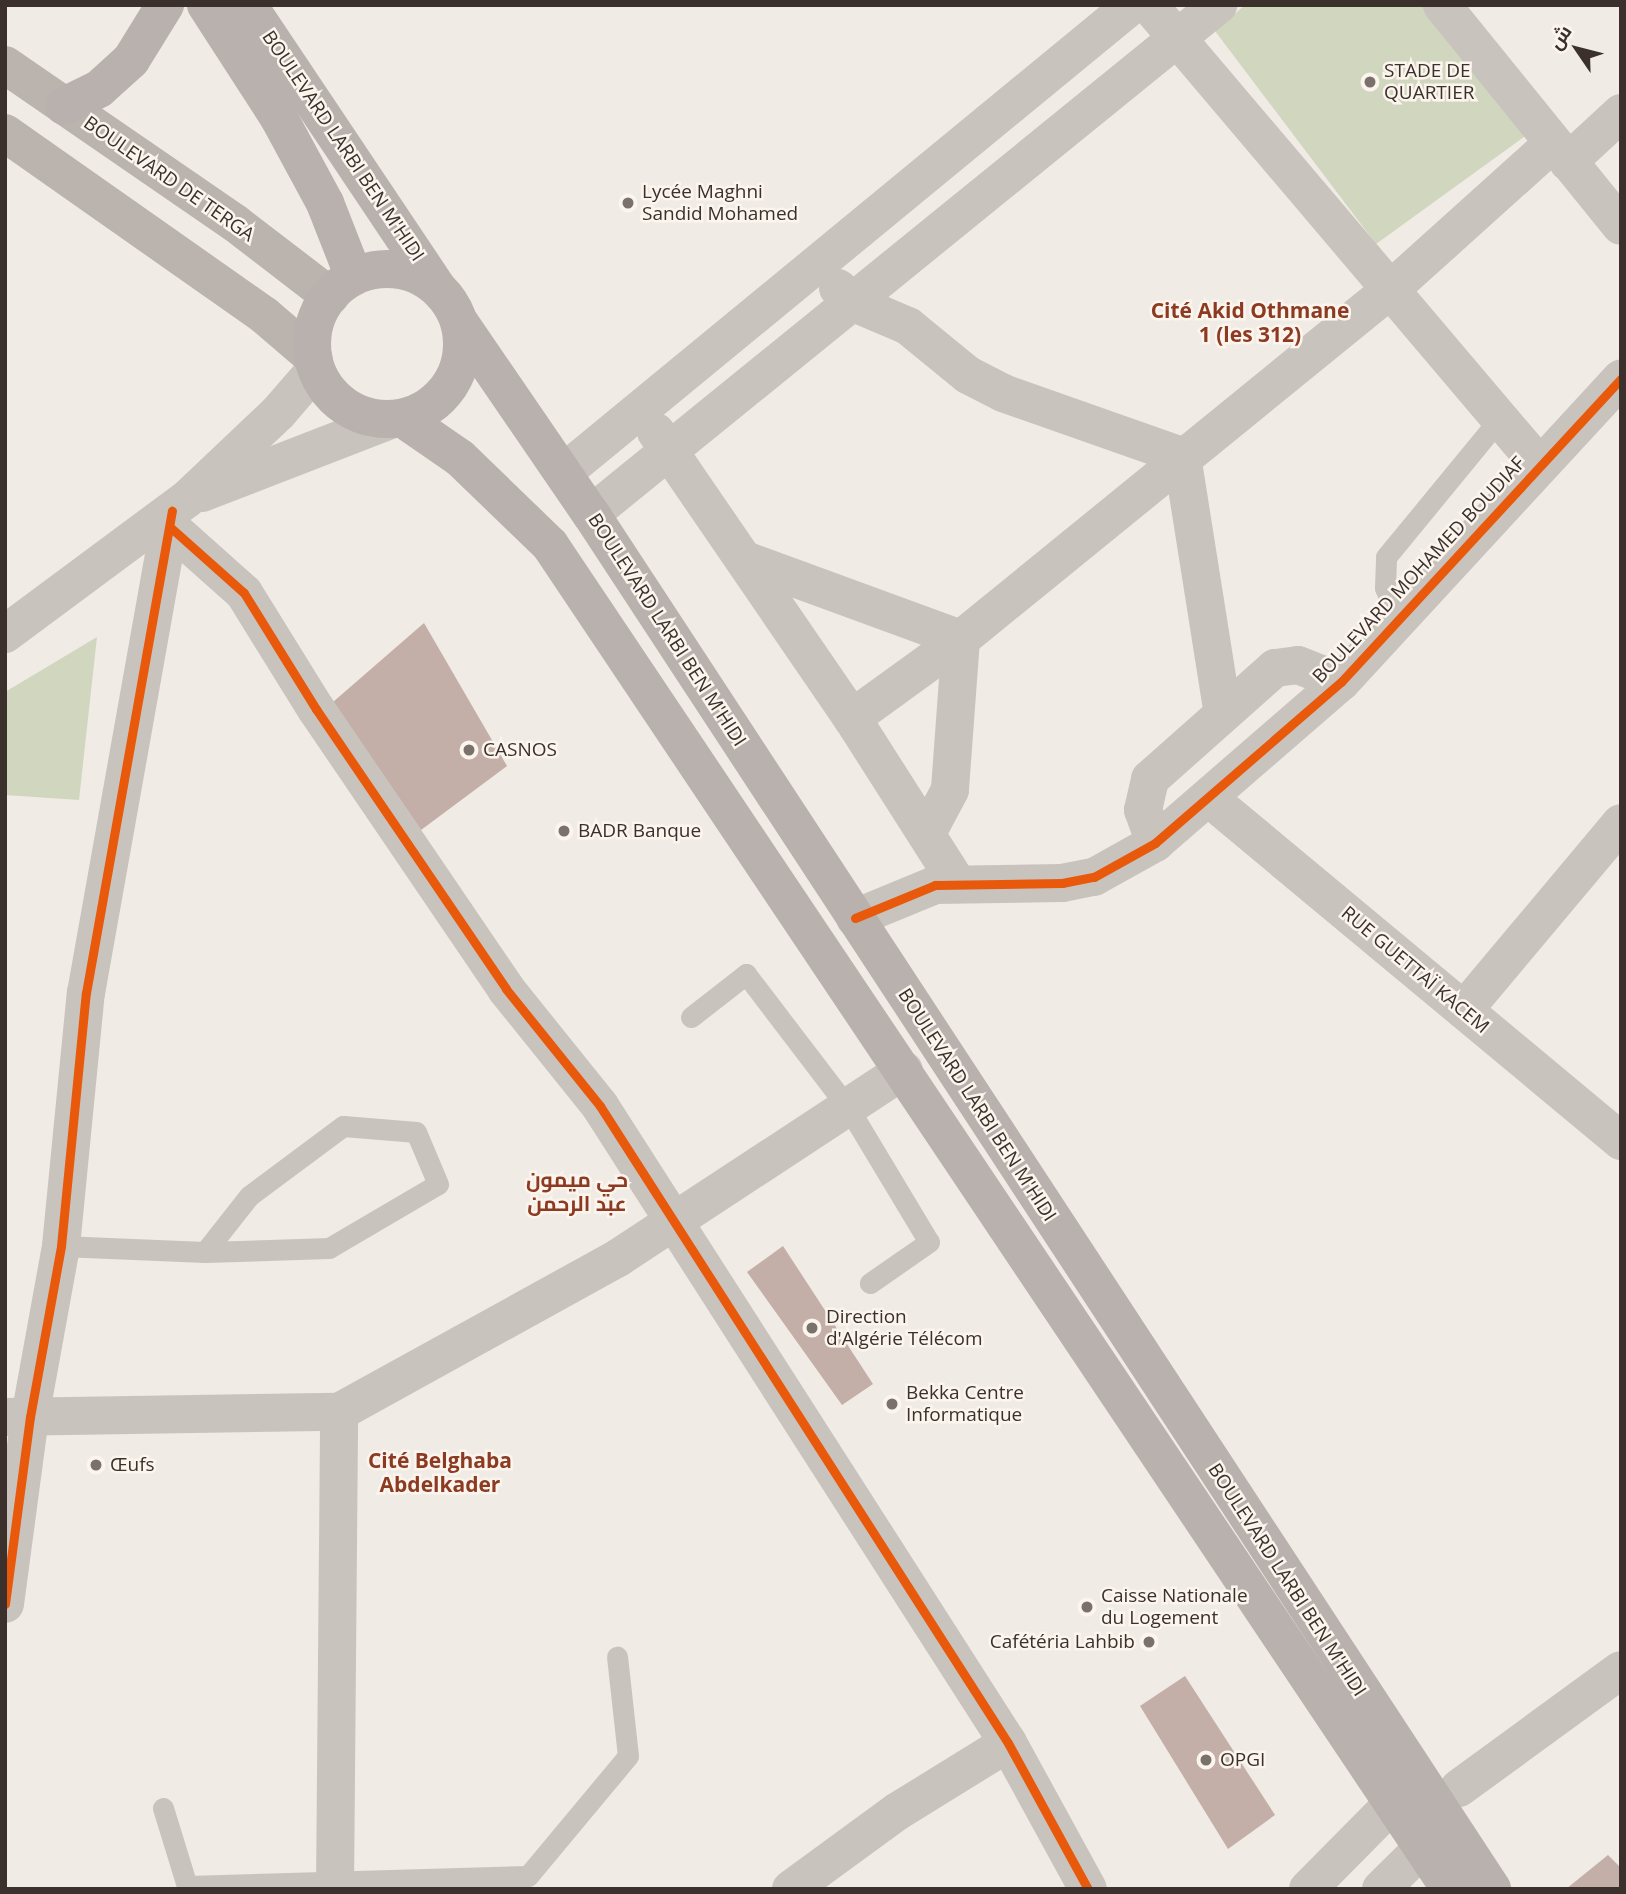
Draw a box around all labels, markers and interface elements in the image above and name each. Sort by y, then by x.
north arrow [1542,14,1612,84]
text: ش [1542,20,1577,54]
street label: BOULEVARD LARBI BEN M'HIDI [257,26,429,266]
place label: STADE DE QUARTIER [1384,60,1474,104]
marker: STADE DE QUARTIER [1362,74,1378,90]
street label: BOULEVARD DE TERGA [79,111,259,247]
place label: Lycée Maghni Sandid Mohamed [642,181,798,225]
marker: Lycée Maghni Sandid Mohamed [620,195,636,211]
district label: Cité Akid Othmane 1 (les 312) [1151,297,1349,347]
street label: BOULEVARD MOHAMED BOUDIAF [1308,452,1530,688]
street label: BOULEVARD LARBI BEN M'HIDI [583,509,751,751]
place label: CASNOS [483,739,557,761]
marker: CASNOS [461,742,477,758]
place label: BADR Banque [578,820,701,842]
marker: BADR Banque [556,823,572,839]
street label: RUE GUETTAÏ KACEM [1337,902,1493,1038]
street label: BOULEVARD LARBI BEN M'HIDI [893,984,1061,1226]
district label: حي ميمون عبد الرحمن [526,1166,628,1216]
place label: Direction d'Algérie Télécom [826,1306,982,1350]
marker: Direction d'Algérie Télécom [804,1320,820,1336]
place label: Bekka Centre Informatique [906,1382,1024,1426]
marker: Bekka Centre Informatique [884,1396,900,1412]
district label: Cité Belghaba Abdelkader [368,1447,512,1497]
place label: Œufs [110,1454,155,1476]
marker: Œufs [88,1457,104,1473]
street label: BOULEVARD LARBI BEN M'HIDI [1203,1459,1371,1701]
place label: Caisse Nationale du Logement [1101,1585,1248,1629]
marker: Caisse Nationale du Logement [1079,1599,1095,1615]
place label: Cafétéria Lahbib [990,1631,1135,1653]
marker: Cafétéria Lahbib [1141,1634,1157,1650]
place label: OPGI [1220,1749,1265,1771]
marker: OPGI [1198,1752,1214,1768]

